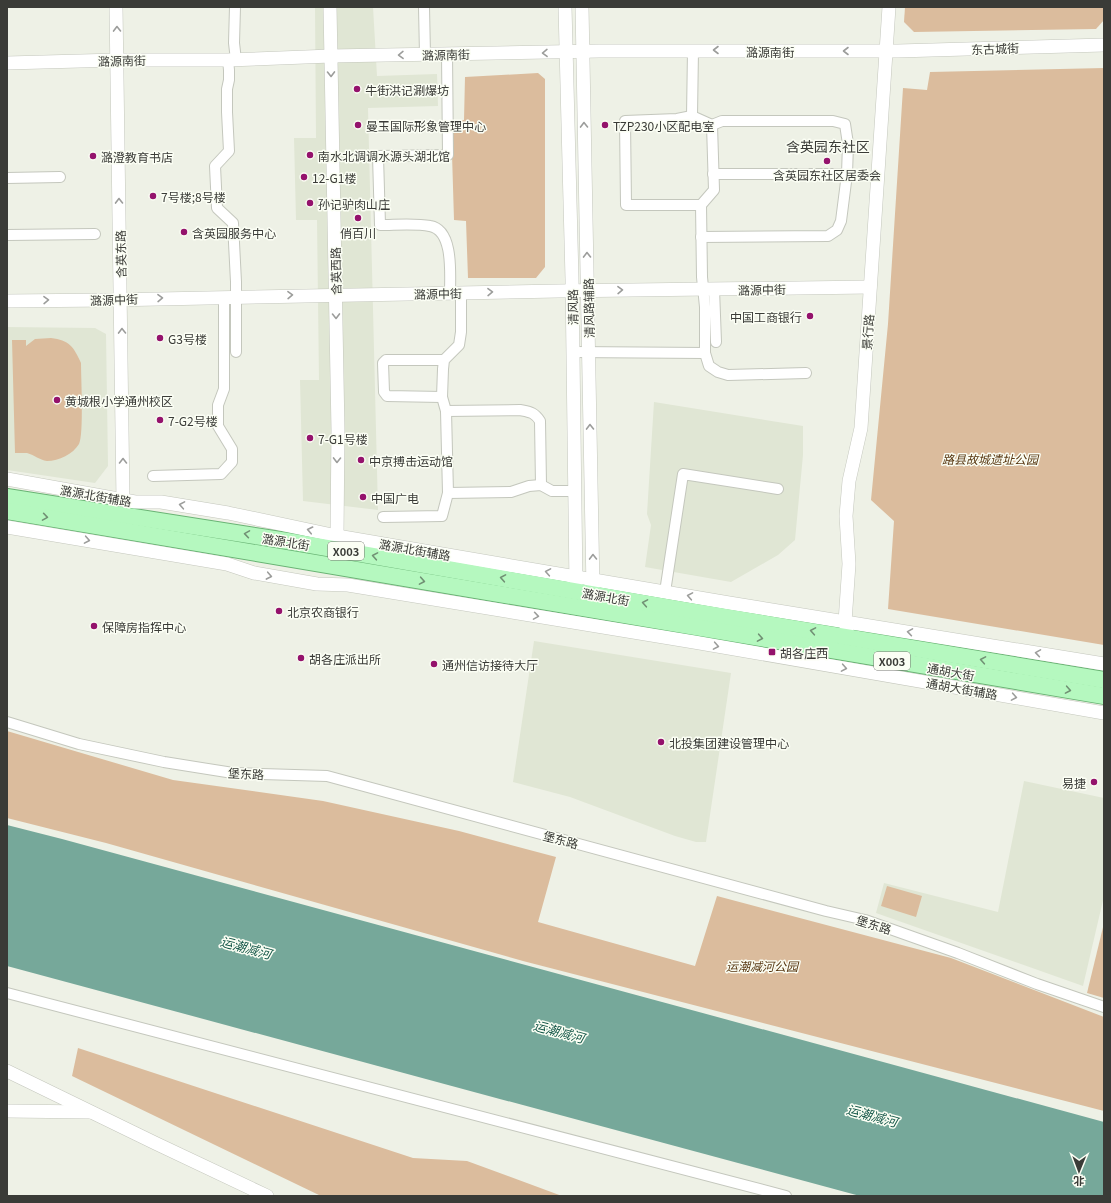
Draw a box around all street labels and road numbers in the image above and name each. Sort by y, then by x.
street label: 东古城街 [971,39,1019,57]
street label: 潞源南街 [746,43,794,60]
street label: 潞源南街 [422,45,470,63]
street label: 潞源南街 [98,51,146,69]
street label: 含英东路 [111,230,129,278]
street label: 含英西路 [326,247,344,295]
street label: 清风路辅路 [579,278,597,338]
street label: 潞源中街 [738,280,786,298]
street label: 潞源中街 [414,284,462,302]
street label: 清风路 [563,289,581,325]
street label: 潞源中街 [90,290,138,308]
street label: 景行路 [857,313,877,351]
street label: 潞源北街辅路 [59,480,133,510]
street label: 潞源北街 [261,529,311,553]
street label: 潞源北街辅路 [378,534,452,564]
road number: X003 [328,542,364,560]
street label: 潞源北街 [581,583,631,609]
road number: X003 [874,652,910,670]
street label: 通胡大街 [926,658,976,684]
street label: 通胡大街辅路 [925,673,999,703]
street label: 堡东路 [228,764,264,782]
street label: 堡东路 [541,826,581,852]
street label: 堡东路 [854,911,894,937]

